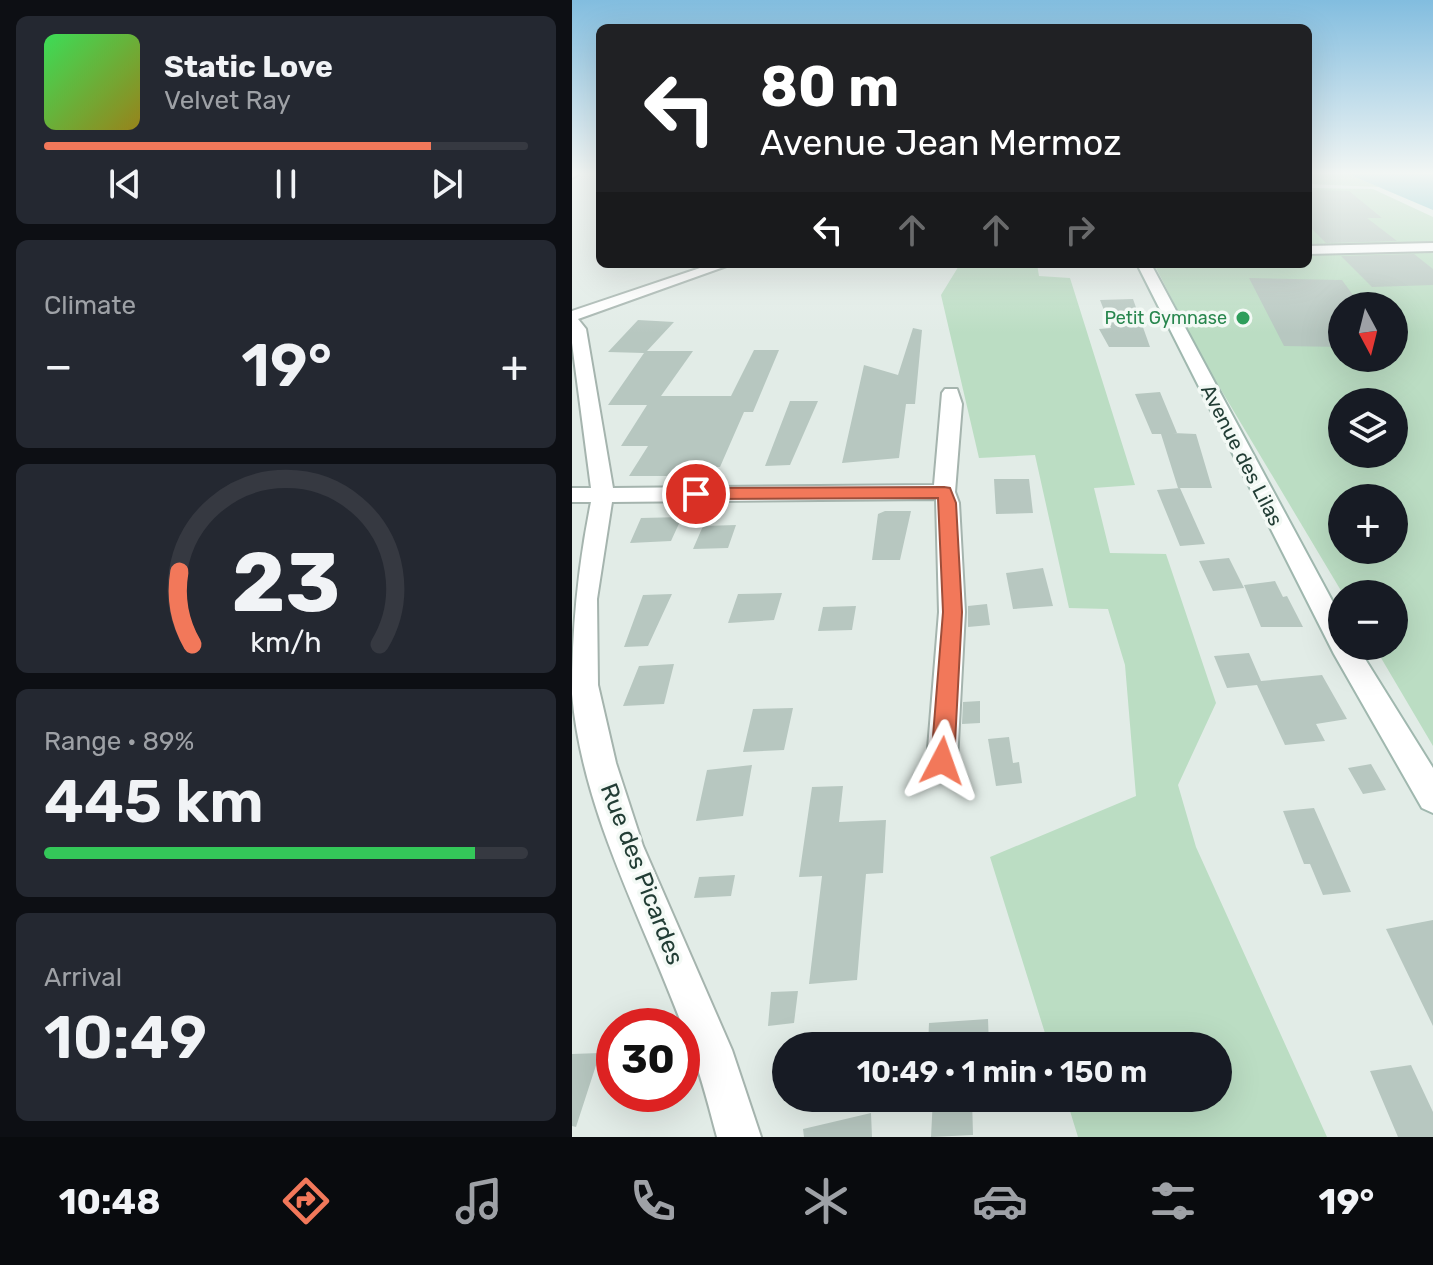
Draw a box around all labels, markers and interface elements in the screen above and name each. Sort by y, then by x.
text: Static Love [164,49,333,85]
text: 80 m [760,54,899,120]
icon: left [628,56,732,160]
text: Velvet Ray [164,85,291,116]
text: Avenue Jean Mermoz [760,121,1122,164]
icon: previous [103,162,147,206]
icon: pause [264,162,308,206]
icon: next [425,162,469,206]
icon: left [806,208,850,252]
icon: ahead [890,208,934,252]
icon: ahead [974,208,1018,252]
icon: right [1058,208,1102,252]
text: Climate [44,290,136,321]
north arrow [1328,292,1408,372]
map controls [1328,292,1408,660]
place label: Petit Gymnase [1104,307,1227,329]
marker: Petit Gymnase [1234,309,1252,327]
text: 19° [241,330,332,401]
text: − [44,340,73,392]
text: + [501,340,528,392]
street label: Avenue des Lilas [1196,380,1288,530]
button: layers [1328,388,1408,468]
pin [662,460,730,528]
icon: arrive [674,472,718,516]
button: + [1328,484,1408,564]
text: 23 [232,532,340,631]
button: − [1328,580,1408,660]
text: km/h [250,625,322,659]
position arrow [900,719,984,803]
text: Range · 89% [44,726,194,757]
text: 445 km [44,766,264,837]
street label: Rue des Picardes [595,779,689,969]
text: Arrival [44,962,122,993]
text: 10:49 [44,1002,207,1073]
speed limit sign: 30 [596,1008,700,1112]
text: 10:49 · 1 min · 150 m [857,1054,1147,1090]
icon: directions [278,1173,334,1229]
icon: music [451,1173,507,1229]
icon: phone [625,1173,681,1229]
icon: climate [798,1173,854,1229]
icon: car [972,1173,1028,1229]
icon: filters [1145,1173,1201,1229]
text: 10:48 [59,1180,161,1223]
text: 19° [1319,1180,1374,1223]

